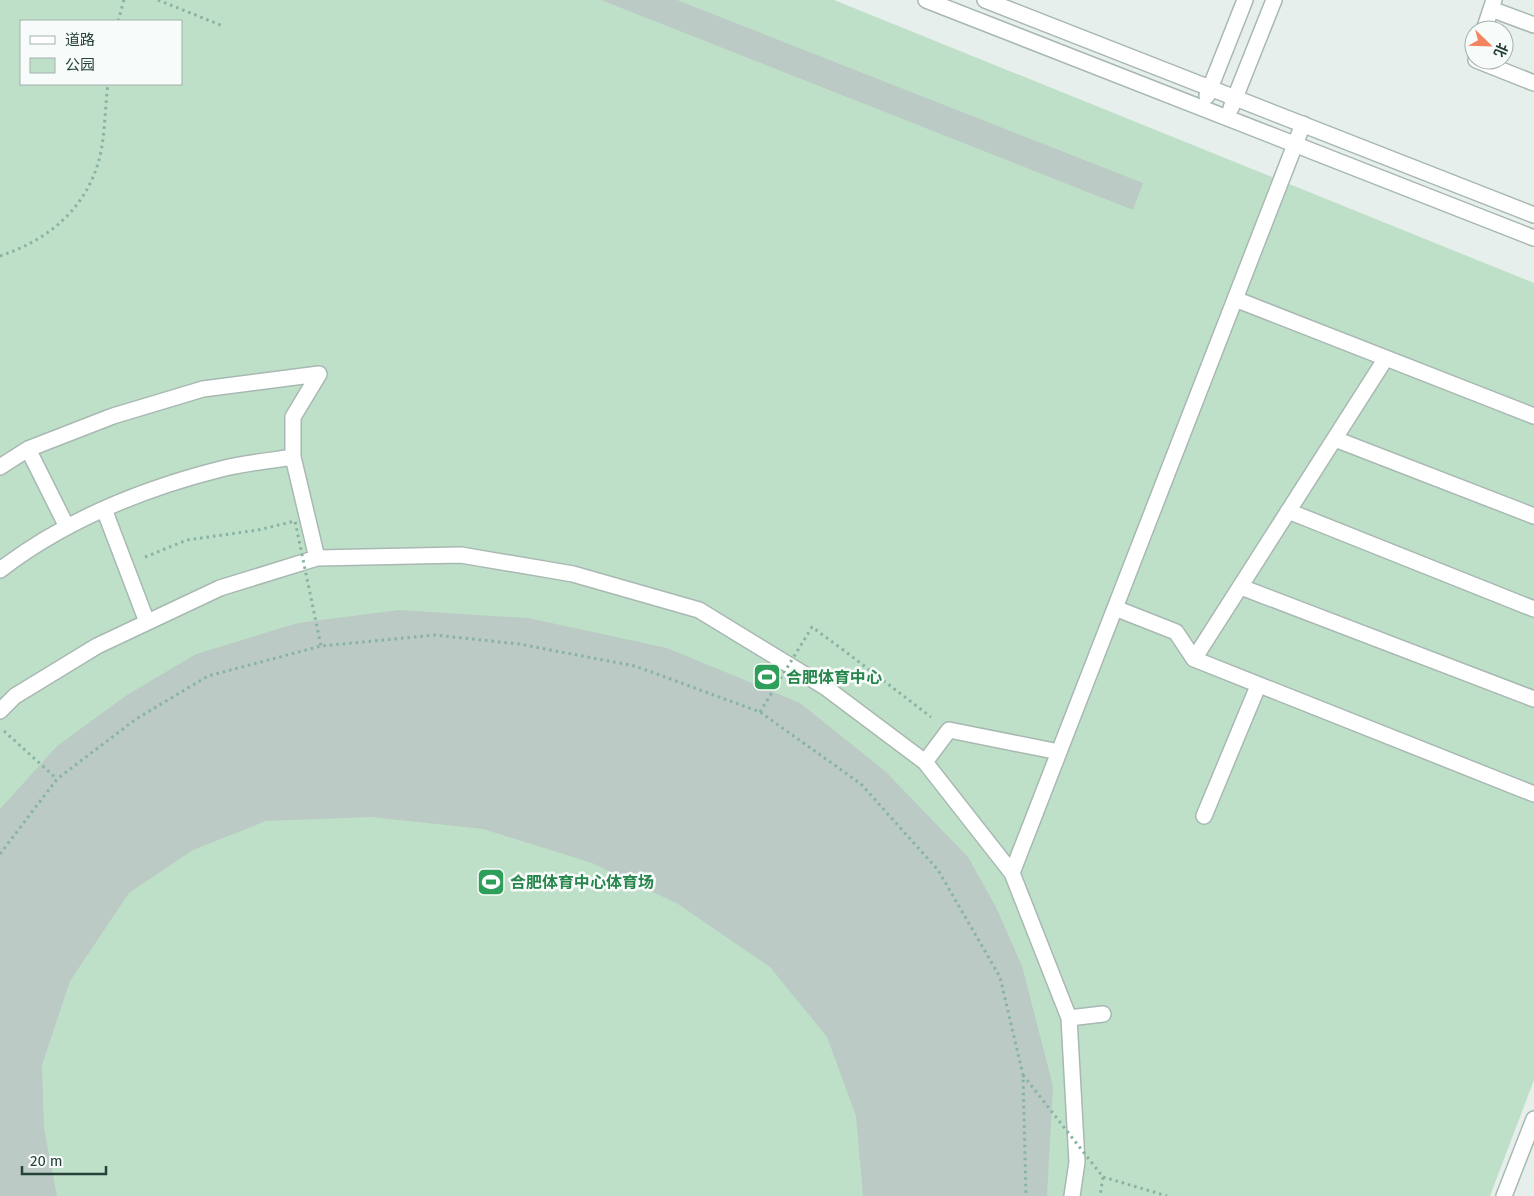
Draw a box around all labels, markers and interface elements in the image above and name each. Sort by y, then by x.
legend [20,20,182,85]
north arrow [1464,20,1514,70]
text: 道路 [65,31,95,49]
text: 北 [1490,40,1511,60]
text: 公园 [65,56,95,74]
sports icon: 合肥体育中心 [752,662,782,692]
place label: 合肥体育中心 [786,668,882,687]
sports icon: 合肥体育中心体育场 [476,867,506,897]
place label: 合肥体育中心体育场 [510,873,654,892]
scale bar [22,1144,106,1176]
text: 20 m [30,1152,63,1170]

